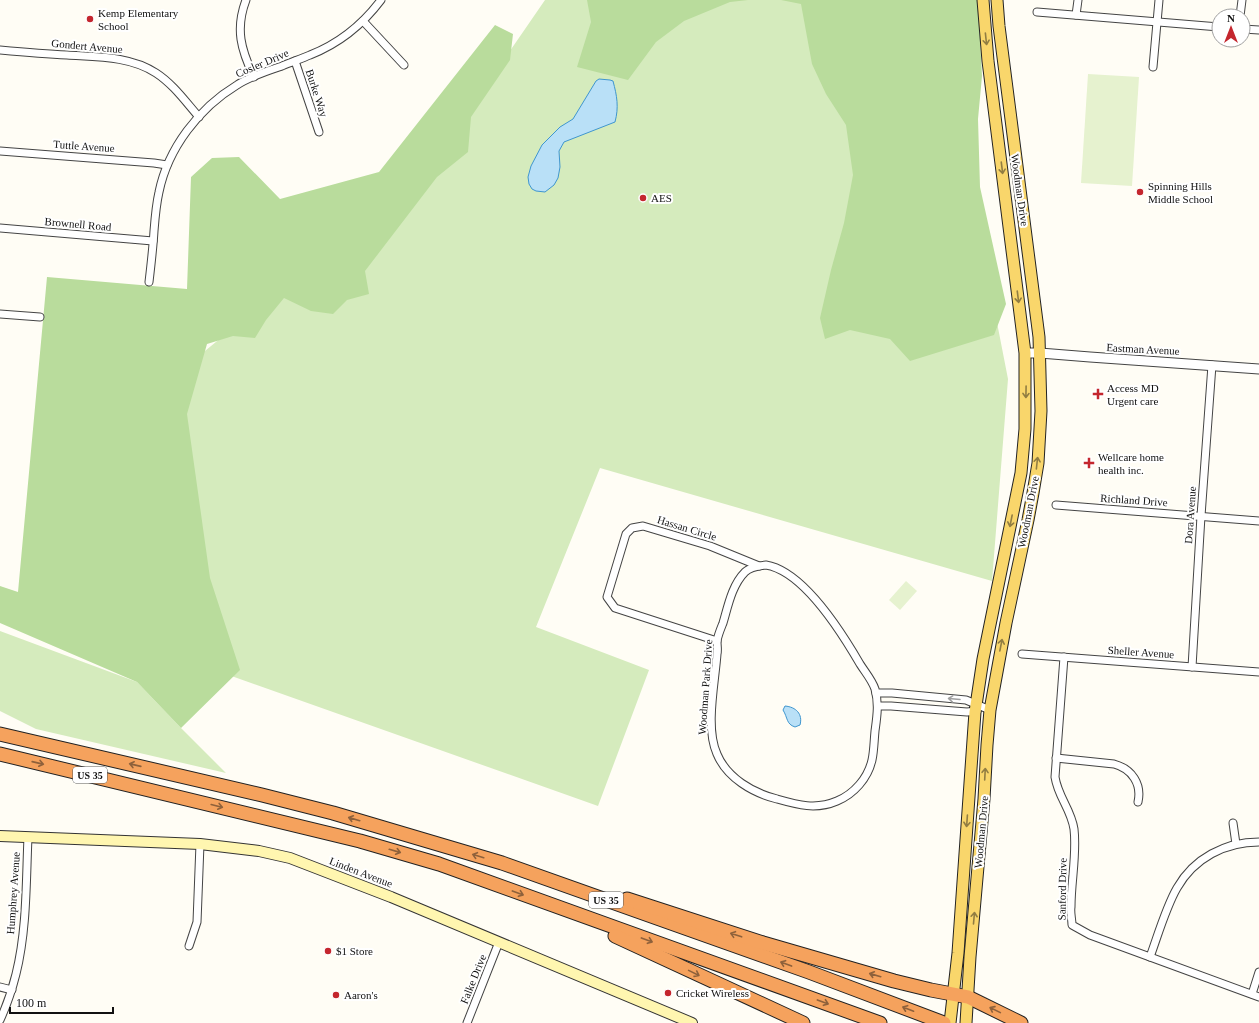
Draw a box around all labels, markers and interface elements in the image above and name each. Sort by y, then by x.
place label: Kemp Elementary School [98,7,179,32]
north arrow [1211,8,1251,48]
text: N [1227,12,1235,24]
marker: Kemp Elementary School [85,14,95,24]
one-way arrow [982,32,989,45]
street label: Gondert Avenue [51,37,123,55]
street label: Cosler Drive [234,46,290,80]
street label: Burke Way [304,68,330,119]
street label: Tuttle Avenue [53,138,115,154]
street label: Woodman Drive [1009,153,1031,227]
one-way arrow [998,161,1006,174]
place label: Spinning Hills Middle School [1148,180,1213,205]
marker: Spinning Hills Middle School [1135,187,1145,197]
place label: AES [651,192,672,204]
marker: AES [638,193,648,203]
street label: Brownell Road [44,215,112,233]
one-way arrow [1014,290,1022,303]
street label: Eastman Avenue [1106,341,1180,357]
place label: Access MD Urgent care [1107,382,1159,407]
one-way arrow [1022,385,1029,398]
marker: Access MD Urgent care [1092,388,1104,400]
place label: Wellcare home health inc. [1098,451,1164,476]
one-way arrow [1034,457,1041,470]
marker: Wellcare home health inc. [1083,457,1095,469]
street label: Woodman Drive [1015,475,1041,549]
street label: Dora Avenue [1182,486,1198,544]
street label: Richland Drive [1100,492,1168,508]
street label: Hassan Circle [656,513,718,543]
one-way arrow [1007,514,1015,527]
street label: Woodman Park Drive [696,639,714,735]
one-way arrow [998,639,1006,652]
street label: Sheller Avenue [1107,644,1175,660]
one-way arrow [948,695,961,703]
one-way arrow [31,759,44,767]
one-way arrow [129,760,142,768]
road number: US 35 [73,767,107,783]
one-way arrow [981,768,989,781]
street label: Woodman Drive [972,795,990,869]
one-way arrow [211,803,224,810]
one-way arrow [964,814,971,827]
one-way arrow [347,815,360,823]
one-way arrow [388,848,401,855]
street label: Humphrey Avenue [4,851,22,935]
one-way arrow [472,852,485,859]
street label: Linden Avenue [328,854,394,890]
street label: Sanford Drive [1055,857,1069,920]
one-way arrow [511,889,523,897]
road number: US 35 [589,892,623,908]
one-way arrow [970,912,977,925]
one-way arrow [731,930,743,938]
one-way arrow [641,936,653,944]
place label: $1 Store [336,945,373,957]
marker: $1 Store [323,946,333,956]
street label: Falke Drive [458,952,488,1005]
one-way arrow [780,960,792,968]
one-way arrow [688,970,700,977]
one-way arrow [868,971,881,978]
place label: Cricket Wireless [676,987,749,999]
marker: Cricket Wireless [663,988,673,998]
scale bar [10,989,113,1015]
place label: Aaron's [344,989,378,1001]
marker: Aaron's [331,990,341,1000]
text: 100 m [16,996,47,1010]
one-way arrow [816,999,828,1007]
one-way arrow [902,1005,914,1013]
one-way arrow [989,1006,1001,1013]

